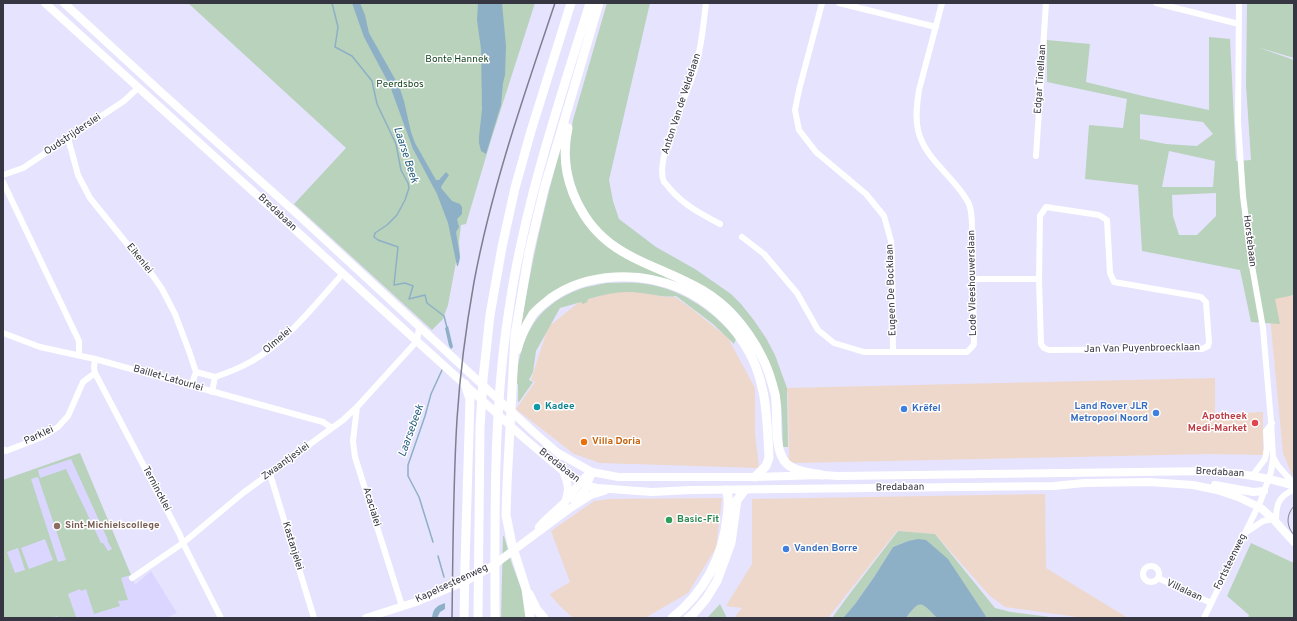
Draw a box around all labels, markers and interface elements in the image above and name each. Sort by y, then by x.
street label: Edgar Tinellaan [1033,44,1049,114]
street label: Anton Van de Veldelaan [660,52,704,156]
park label: Bonte Hannek [425,54,489,66]
park label: Peerdsbos [376,79,424,91]
street label: Oudstrijderslei [42,112,104,158]
water label: Laarse Beek [390,125,420,185]
street label: Bredabaan [255,192,299,234]
street label: Horstebaan [1240,214,1258,268]
street label: Lode Vleeshouwerslaan [966,230,980,336]
street label: Eikenlei [123,242,155,276]
street label: Eugeen De Bocklaan [884,244,900,336]
street label: Olmelei [261,325,295,357]
street label: Jan Van Puyenbroecklaan [1084,342,1200,356]
street label: Baillet-Latourlei [132,363,204,395]
place label: Kadee [545,401,575,413]
place label: Land Rover JLR Metropool Noord [1071,401,1148,424]
marker: Kadee [532,402,542,412]
water label: Laarsebeek [396,403,428,459]
place label: Krëfel [912,403,941,415]
marker: Krëfel [899,404,909,414]
marker: Land Rover JLR Metropool Noord [1151,408,1161,418]
place label: Apotheek Medi-Market [1188,411,1247,434]
marker: Apotheek Medi-Market [1250,418,1260,428]
street label: Parklei [22,424,56,448]
place label: Villa Doria [592,436,641,448]
marker: Villa Doria [579,437,589,447]
street label: Zwaantjeslei [260,441,312,483]
street label: Bredabaan [536,446,582,486]
street label: Ternincklei [139,465,173,513]
street label: Bredabaan [1195,466,1245,480]
street label: Bredabaan [876,482,924,494]
street label: Acacialei [359,486,383,528]
place label: Basic-Fit [677,514,719,526]
marker: Basic-Fit [664,515,674,525]
place label: Sint-Michielscollege [65,520,160,532]
street label: Kastanjelei [279,520,305,572]
marker: Sint-Michielscollege [52,521,62,531]
street label: Fortsteenweg [1212,532,1250,592]
place label: Vanden Borre [794,543,858,555]
marker: Vanden Borre [781,544,791,554]
street label: Kapelsesteenweg [414,562,490,606]
street label: Villalaan [1164,577,1204,605]

